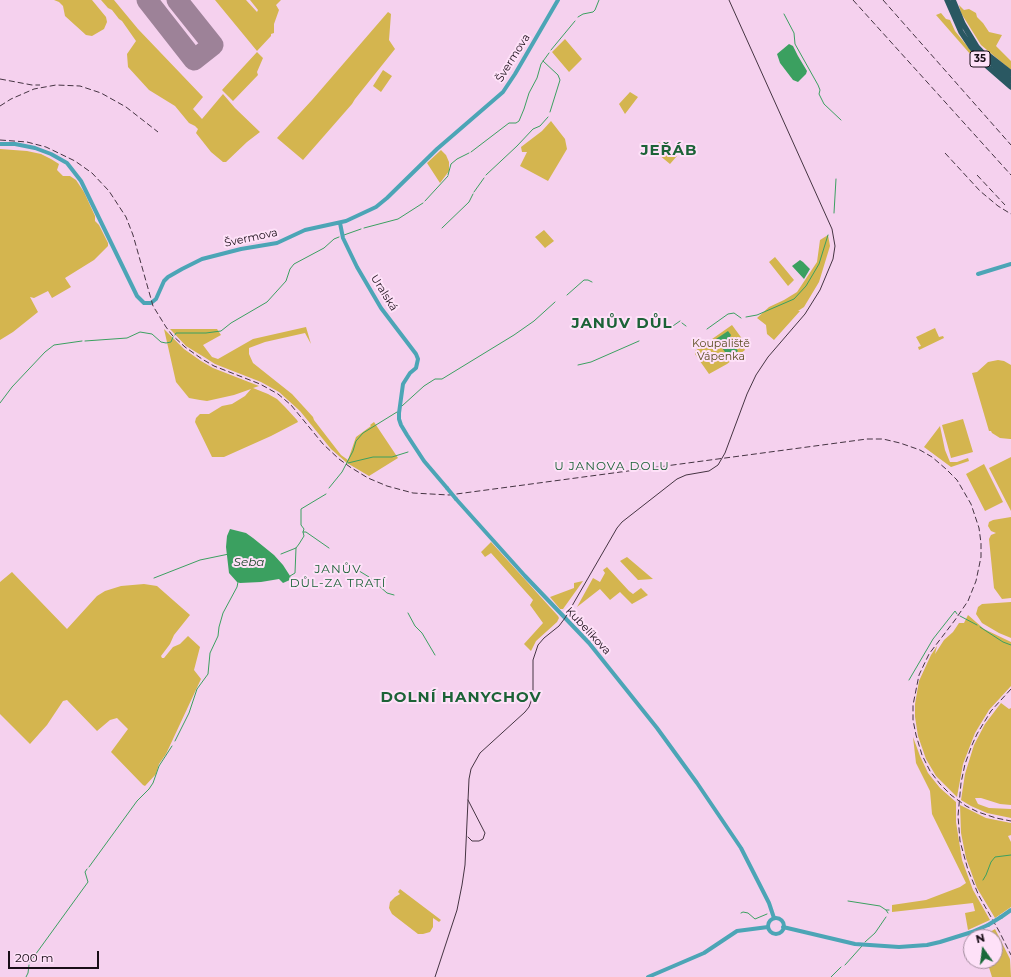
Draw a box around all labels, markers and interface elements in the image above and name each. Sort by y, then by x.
street label: Švermova [493,32,533,84]
road number: 35 [970,51,990,67]
district label: JEŘÁB [640,142,698,160]
street label: Švermova [223,226,279,250]
street label: Uralská [368,272,400,314]
district label: JANŮV DŮL [571,315,673,333]
park label: Koupaliště Vápenka [692,337,750,363]
district label: U JANOVA DOLU [554,459,670,473]
water label: Seba [234,555,264,569]
district label: JANŮV DŮL-ZA TRATÍ [290,562,386,590]
street label: Kubelíkova [563,604,613,658]
district label: DOLNÍ HANYCHOV [380,689,542,707]
north arrow [963,929,1003,969]
text: N [974,930,986,946]
scale bar [10,943,101,969]
text: 200 m [15,950,54,965]

